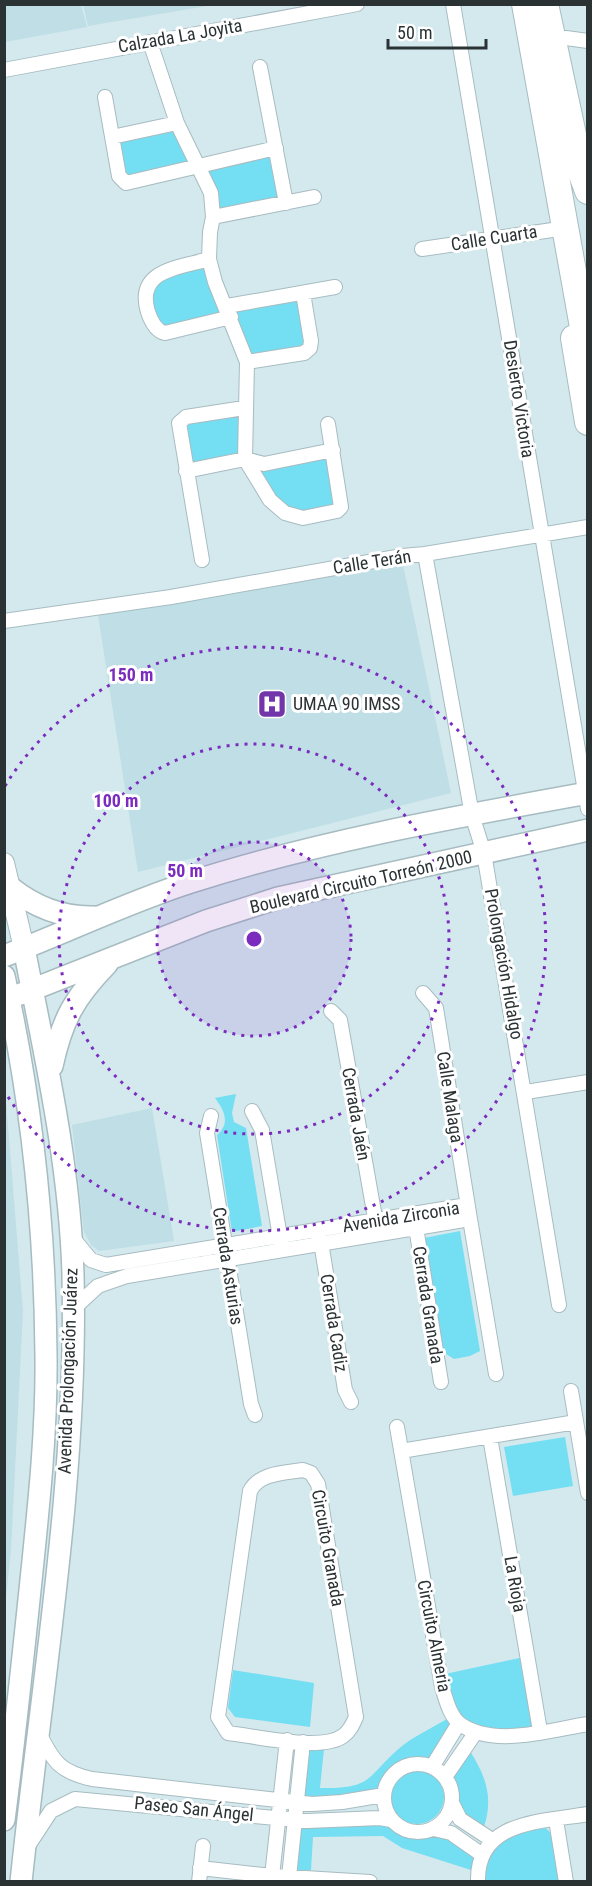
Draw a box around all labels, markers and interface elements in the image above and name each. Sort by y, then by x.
scale bar [388,12,486,50]
street label: Calzada La Joyita [116,14,244,57]
text: 50 m [397,22,432,43]
street label: Calle Cuarta [449,220,539,255]
street label: Desierto Victoria [500,339,539,459]
street label: Calle Terán [331,545,412,578]
text: 150 m [109,664,153,685]
hospital icon: UMAA 90 IMSS [256,688,288,720]
place label: UMAA 90 IMSS [293,693,400,714]
text: 100 m [94,790,138,811]
street label: Boulevard Circuito Torreón 2000 [248,846,474,917]
text: 50 m [167,860,203,881]
street label: Prolongación Hidalgo [481,887,528,1041]
centre of rings [244,929,264,949]
street label: Calle Malaga [433,1050,468,1144]
street label: Cerrada Jaén [338,1066,375,1162]
street label: Avenida Zirconia [341,1197,461,1236]
street label: Cerrada Asturias [209,1206,248,1326]
street label: Cerrada Granada [409,1245,448,1365]
street label: Avenida Prolongación Juárez [53,1267,82,1474]
street label: Cerrada Cadiz [316,1272,353,1374]
street label: Circuito Granada [308,1488,349,1608]
street label: La Rioja [500,1554,531,1614]
street label: Circuito Almeria [413,1578,456,1694]
street label: Paseo San Ángel [133,1792,255,1825]

